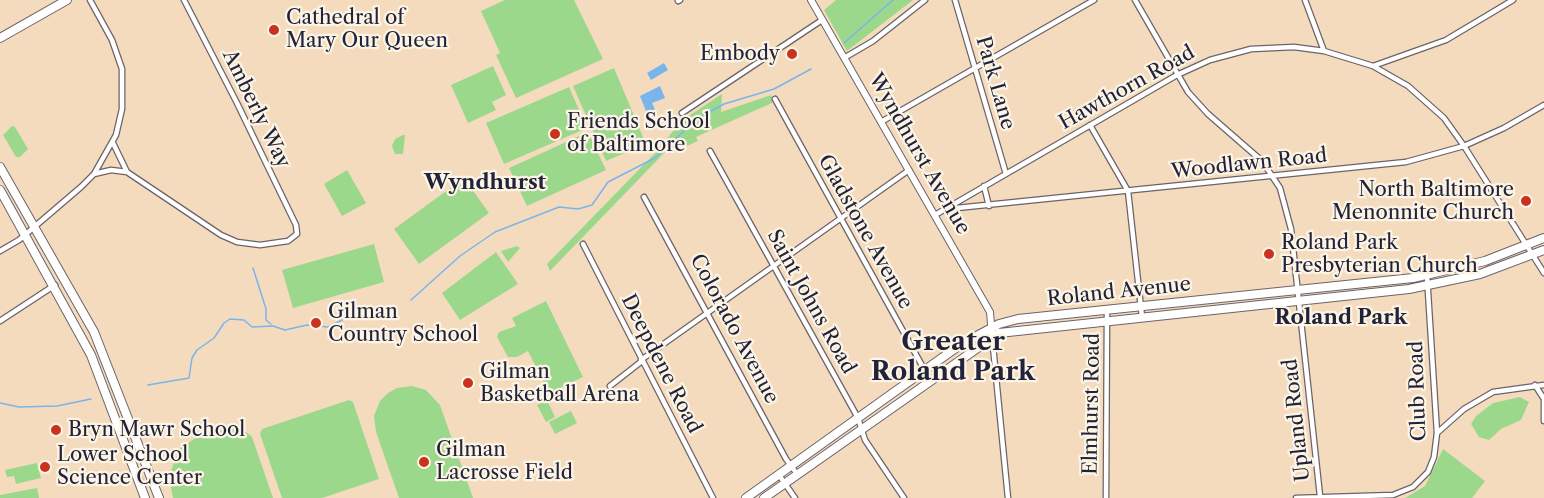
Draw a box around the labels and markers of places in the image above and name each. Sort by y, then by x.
place label: Cathedral of Mary Our Queen [286,6,448,53]
marker: Cathedral of Mary Our Queen [267,23,281,37]
place label: Embody [700,42,780,66]
marker: Embody [785,47,799,61]
place label: Friends School of Baltimore [567,110,710,157]
marker: Friends School of Baltimore [548,127,562,141]
place label: North Baltimore Menonnite Church [1332,178,1514,225]
marker: North Baltimore Menonnite Church [1519,194,1533,208]
place label: Roland Park Presbyterian Church [1281,231,1478,278]
marker: Roland Park Presbyterian Church [1262,247,1276,261]
place label: Gilman Country School [328,300,478,347]
marker: Gilman Country School [309,316,323,330]
place label: Gilman Basketball Arena [480,360,639,407]
marker: Gilman Basketball Arena [461,376,475,390]
place label: Bryn Mawr School [68,418,245,442]
marker: Bryn Mawr School [49,423,63,437]
place label: Gilman Lacrosse Field [436,438,573,485]
place label: Lower School Science Center [57,443,202,490]
marker: Gilman Lacrosse Field [417,455,431,469]
marker: Lower School Science Center [38,460,52,474]

